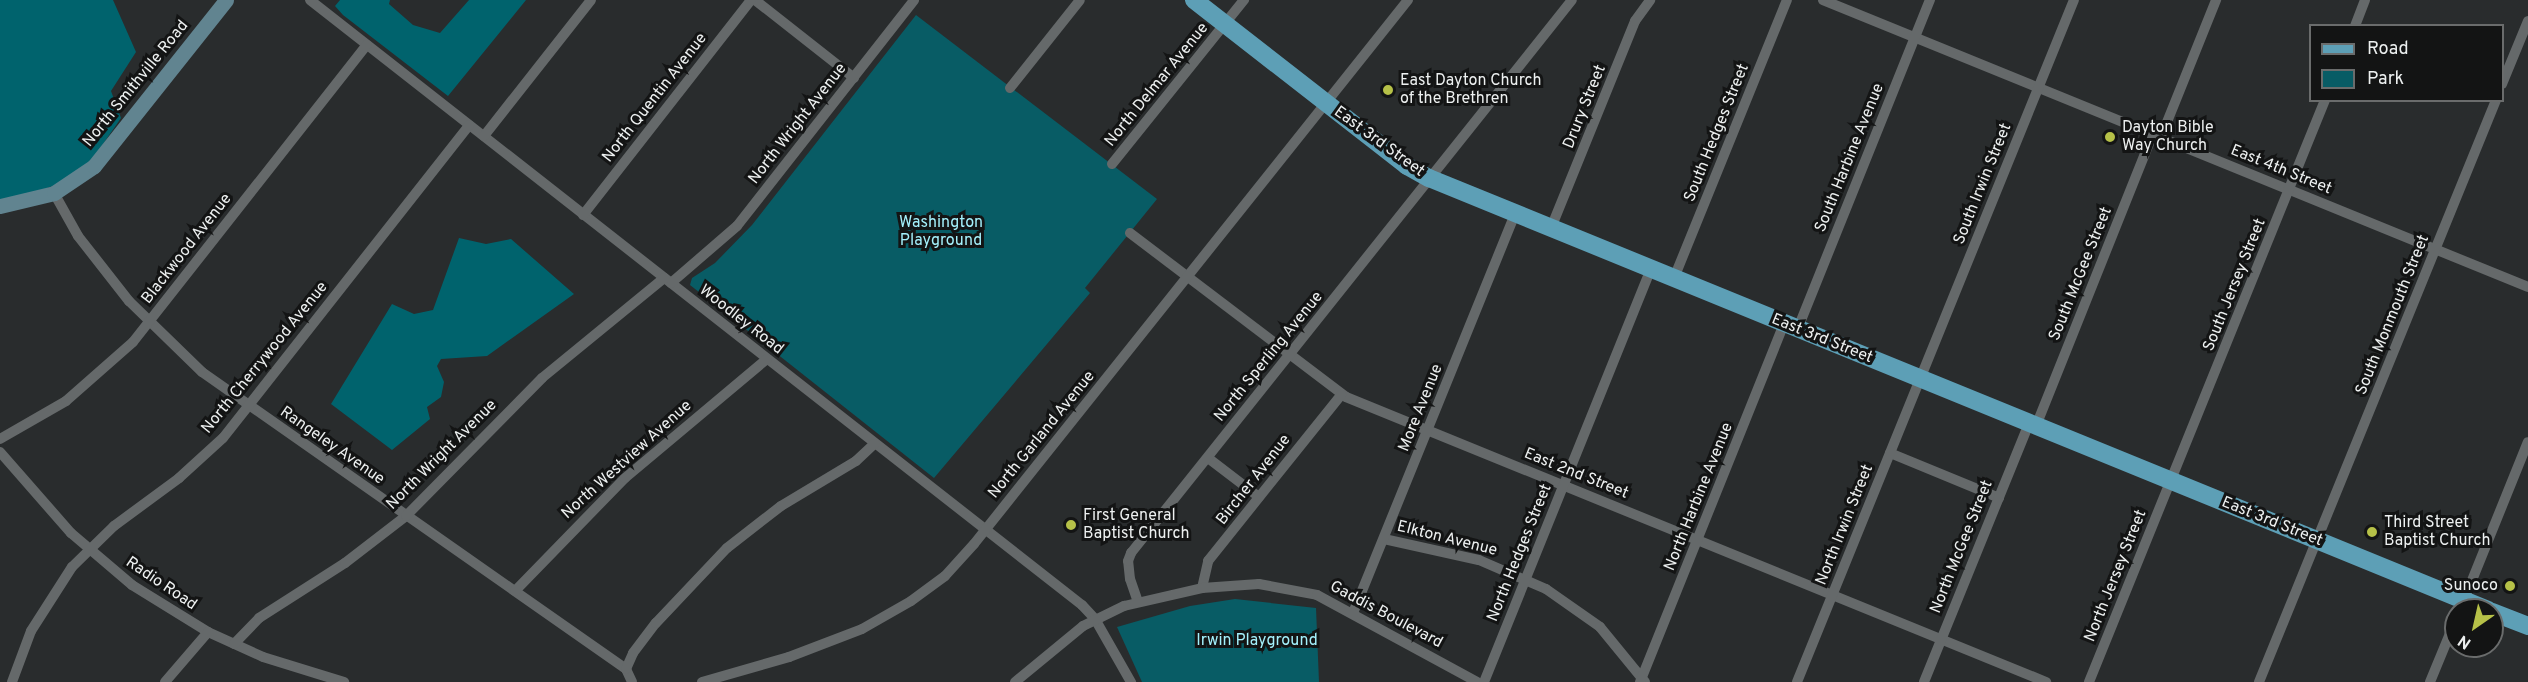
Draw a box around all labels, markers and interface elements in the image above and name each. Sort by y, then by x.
street label: North Smithville Road [79,17,193,151]
street label: North Delmar Avenue [1101,19,1213,151]
legend [2309,24,2504,102]
street label: North Quentin Avenue [598,29,712,167]
text: Road [2367,38,2409,61]
street label: North Wright Avenue [745,59,851,189]
street label: South Hedges Street [1680,61,1754,205]
street label: Drury Street [1559,62,1611,152]
text: Park [2367,68,2404,91]
place label: East Dayton Church of the Brethren [1400,71,1542,109]
street label: South Harbine Avenue [1811,81,1889,235]
marker: East Dayton Church of the Brethren [1381,83,1395,97]
street label: East 3rd Street [1330,103,1428,181]
place label: Dayton Bible Way Church [2122,118,2213,156]
street label: South Irwin Street [1950,121,2016,247]
marker: Dayton Bible Way Church [2103,130,2117,144]
street label: East 4th Street [2228,141,2334,199]
street label: Blackwood Avenue [138,190,236,308]
street label: South McGee Street [2045,204,2117,344]
park label: Washington Playground [899,213,983,251]
street label: South Jersey Street [2200,216,2270,354]
street label: South Monmouth Street [2352,232,2434,398]
street label: North Cherrywood Avenue [198,278,332,438]
street label: Woodley Road [695,281,787,359]
street label: North Sperling Avenue [1210,288,1328,426]
street label: East 3rd Street [1769,310,1875,368]
street label: More Avenue [1395,361,1447,455]
street label: North Garland Avenue [984,367,1100,503]
street label: North Wright Avenue [383,396,501,514]
street label: North Westview Avenue [558,396,696,524]
street label: Rangeley Avenue [276,403,388,489]
street label: North Harbine Avenue [1660,420,1738,574]
street label: Bircher Avenue [1213,431,1295,529]
street label: East 2nd Street [1521,444,1631,504]
street label: North Irwin Street [1812,462,1878,588]
street label: North McGee Street [1926,478,1998,616]
street label: North Hedges Street [1484,481,1556,625]
street label: East 3rd Street [2219,493,2325,551]
place label: First General Baptist Church [1083,506,1189,544]
street label: North Jersey Street [2081,507,2151,645]
place label: Third Street Baptist Church [2384,513,2490,551]
street label: Elkton Avenue [1395,517,1499,561]
marker: First General Baptist Church [1064,518,1078,532]
marker: Third Street Baptist Church [2365,525,2379,539]
street label: Radio Road [122,553,200,615]
place label: Sunoco [2444,576,2498,596]
street label: Gaddis Boulevard [1326,577,1446,653]
marker: Sunoco [2503,579,2517,593]
north arrow [2444,598,2504,658]
text: N [2455,630,2475,653]
park label: Irwin Playground [1196,631,1318,651]

